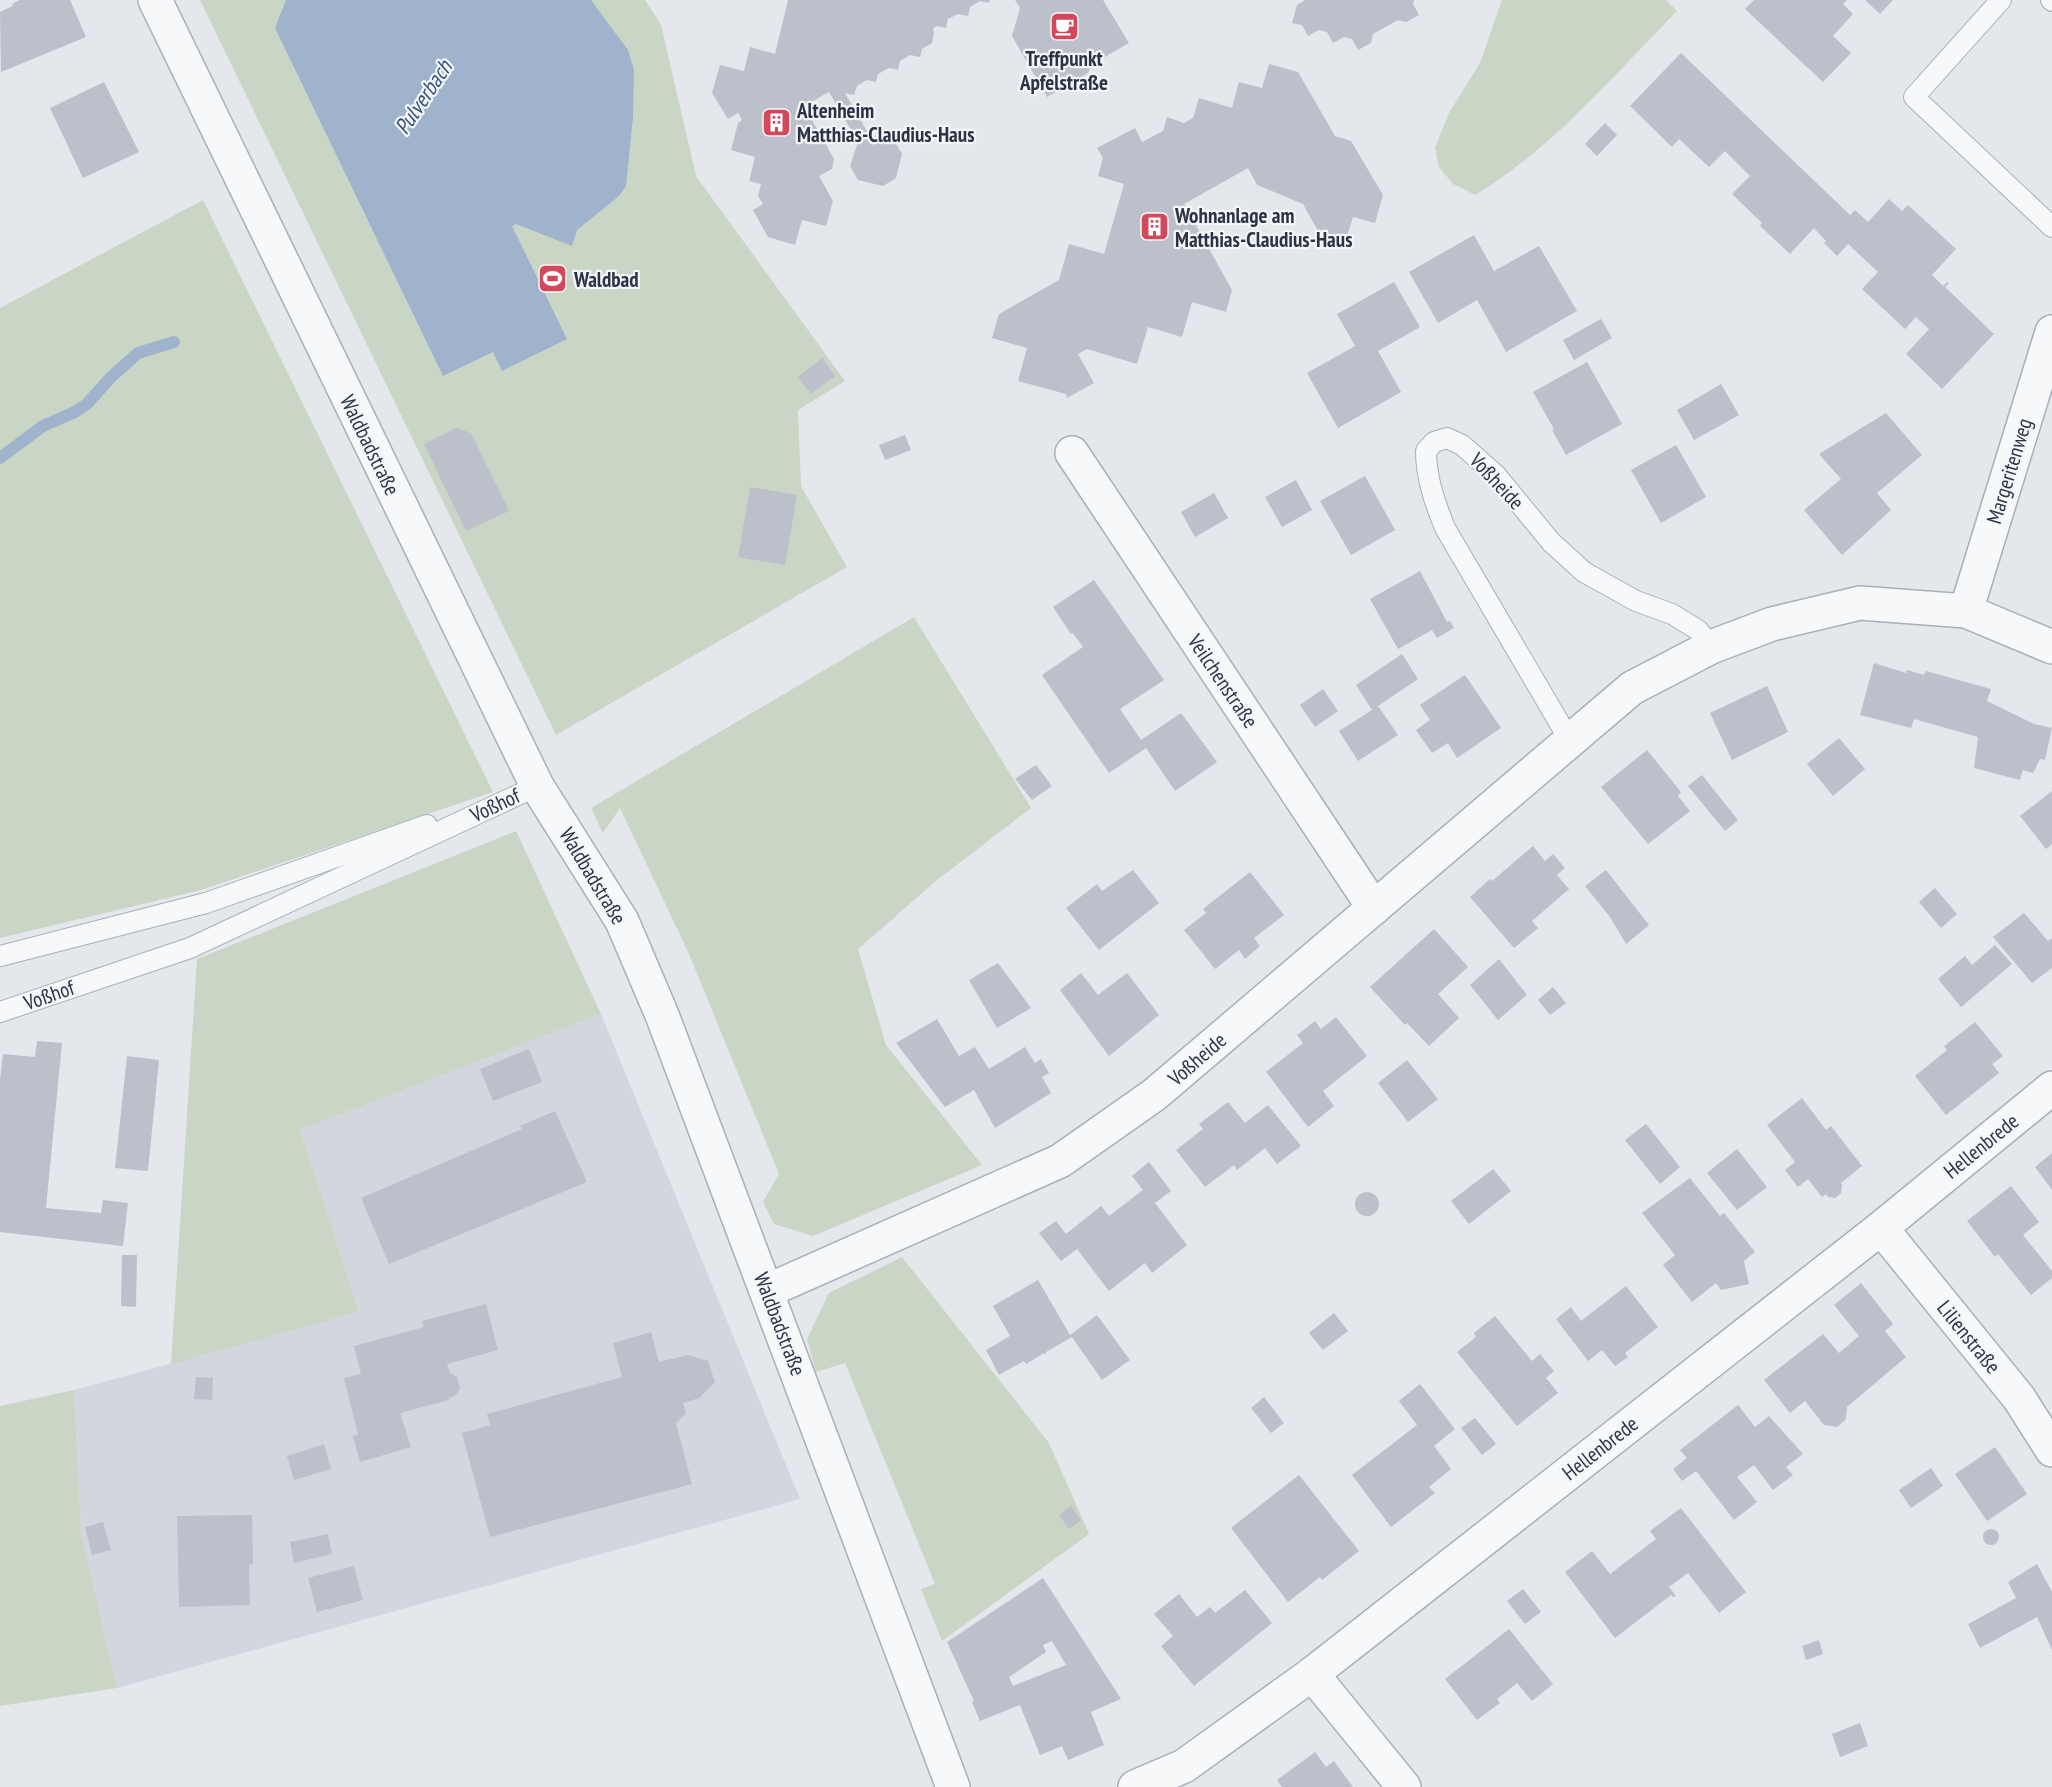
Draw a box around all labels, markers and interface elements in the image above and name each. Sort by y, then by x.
cafe icon: Treffpunkt Apfelstraße [1048,11,1080,43]
place label: Treffpunkt Apfelstraße [1019,45,1108,96]
water label: Pulverbach [388,53,459,139]
place label: Altenheim Matthias-Claudius-Haus [796,97,975,148]
building icon: Altenheim Matthias-Claudius-Haus [760,106,792,138]
place label: Wohnanlage am Matthias-Claudius-Haus [1174,202,1353,253]
building icon: Wohnanlage am Matthias-Claudius-Haus [1138,211,1170,243]
sports icon: Waldbad [537,263,569,295]
place label: Waldbad [573,266,639,293]
street label: Waldbadstraße [334,390,406,500]
street label: Margeritenweg [1980,415,2038,527]
street label: Voßheide [1463,446,1530,515]
street label: Veilchenstraße [1181,628,1264,733]
street label: Voßhof [465,782,525,829]
street label: Waldbadstraße [554,823,632,929]
street label: Voßhof [19,974,78,1016]
street label: Voßheide [1162,1026,1232,1092]
street label: Hellenbrede [1938,1108,2024,1184]
street label: Waldbadstraße [748,1269,812,1379]
street label: Lilienstraße [1931,1295,2007,1379]
street label: Hellenbrede [1557,1410,1643,1486]

